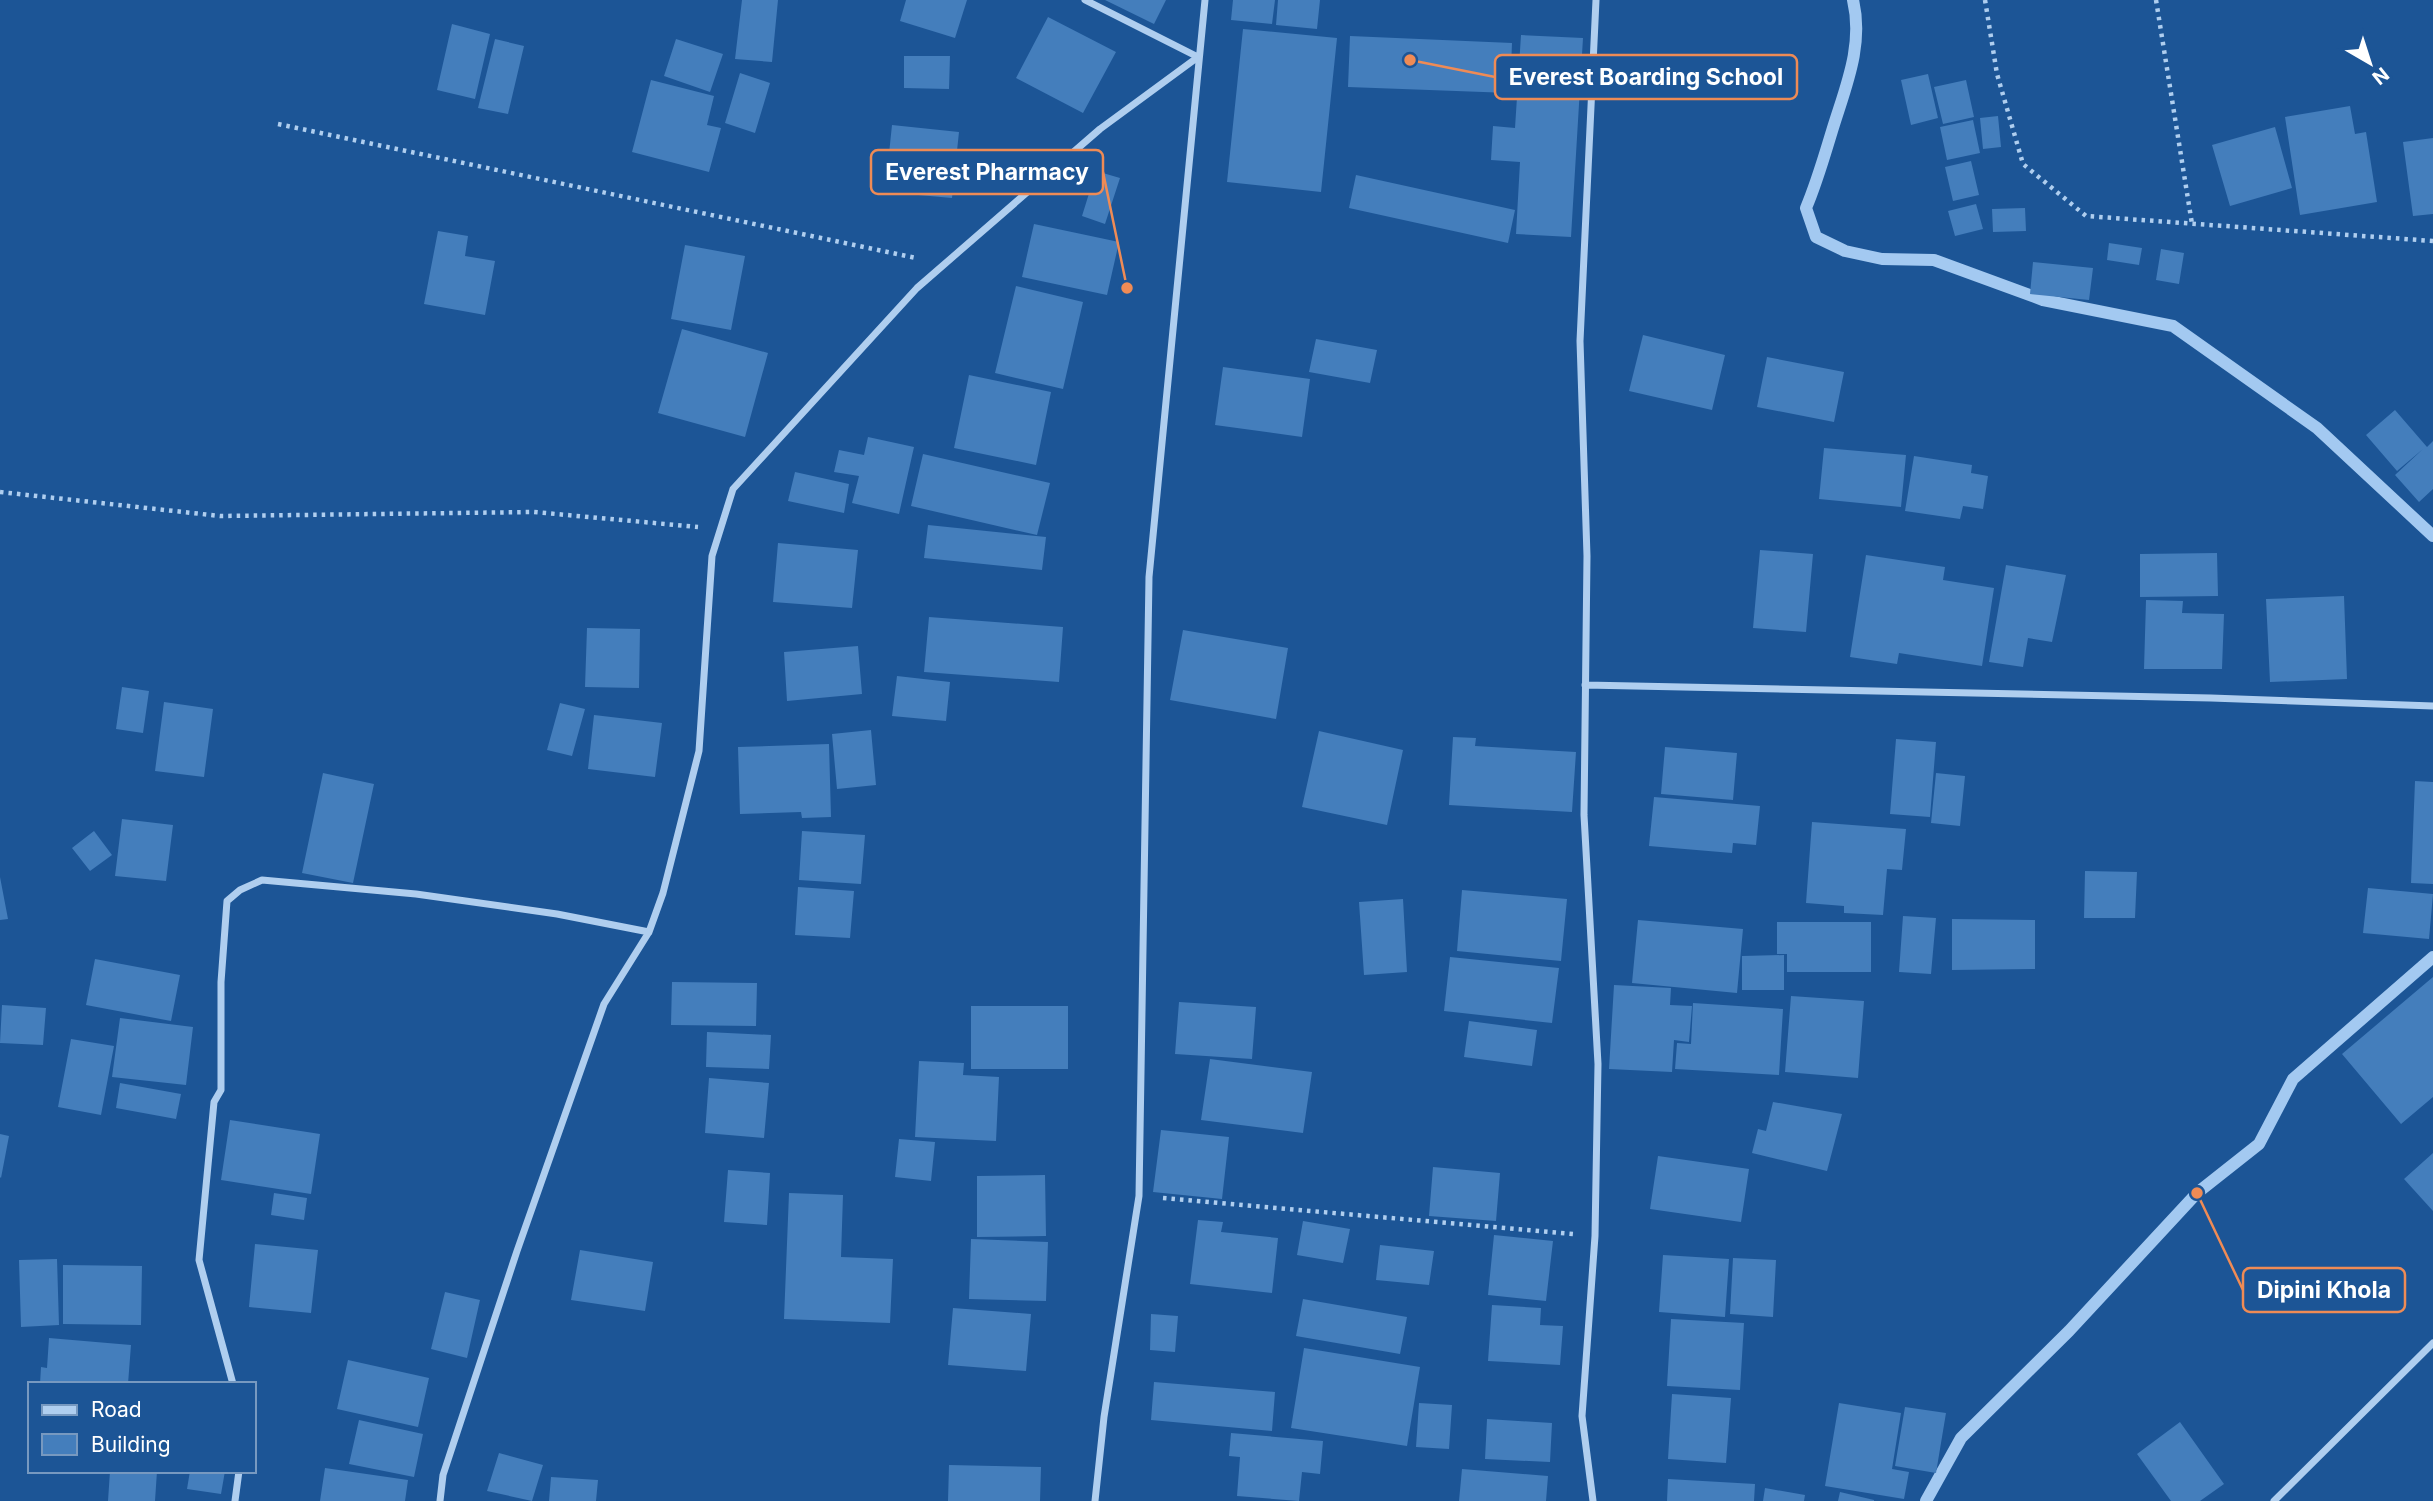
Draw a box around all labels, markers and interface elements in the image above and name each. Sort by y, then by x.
north arrow [2335,28,2405,98]
callout: Everest Boarding School [1495,55,1797,99]
text: N [2368,62,2393,89]
text: Everest Boarding School [1509,63,1783,91]
callout: Everest Pharmacy [871,150,1103,194]
text: Everest Pharmacy [885,158,1089,186]
callout: Dipini Khola [2243,1268,2405,1312]
text: Dipini Khola [2257,1276,2391,1304]
legend [28,1382,256,1473]
text: Road [91,1397,142,1422]
text: Building [91,1432,171,1457]

